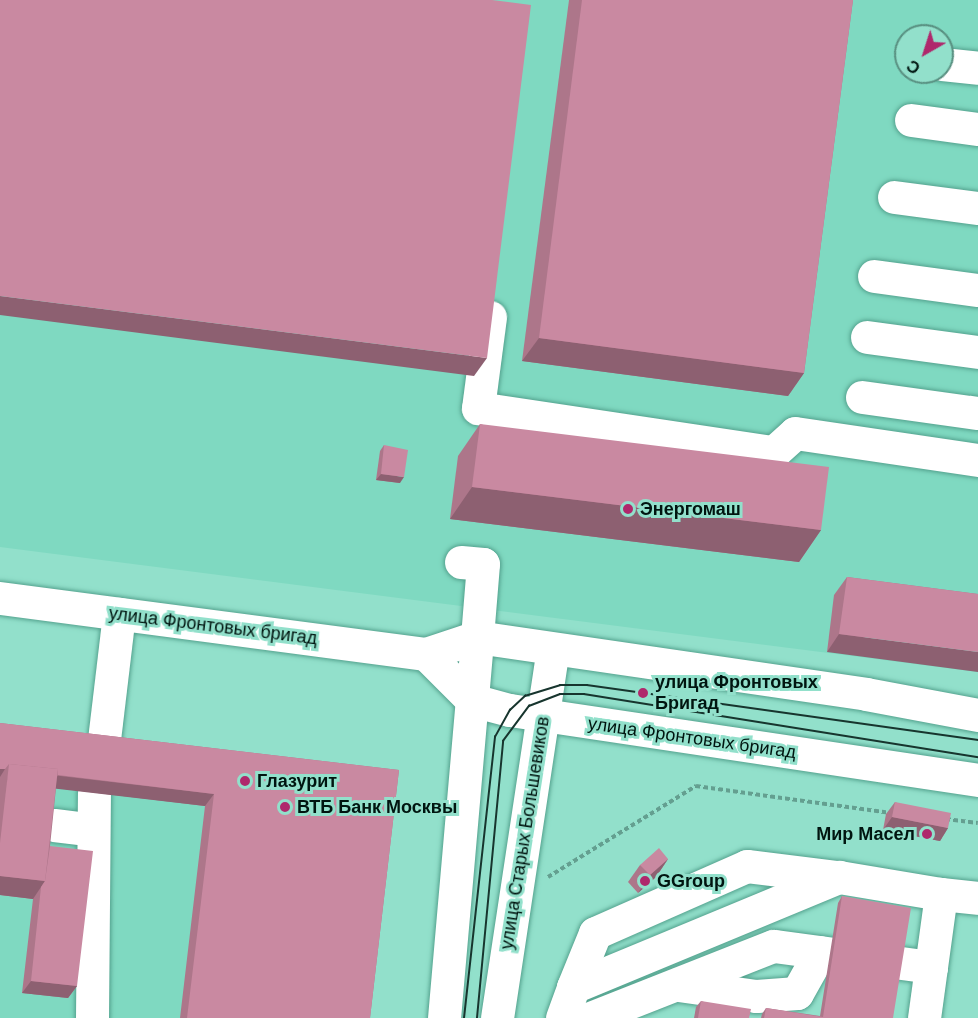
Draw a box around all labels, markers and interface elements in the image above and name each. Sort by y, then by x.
north arrow [894,24,954,84]
text: С [904,57,923,77]
place label: Энергомаш [640,498,741,520]
marker: Энергомаш [621,502,635,516]
street label: улица Фронтовых бригад [108,602,318,650]
place label: улица Фронтовых Бригад [655,672,818,714]
marker: улица Фронтовых Бригад [636,686,650,700]
street label: улица Фронтовых бригад [587,713,797,763]
street label: улица Старых Большевиков [496,715,554,951]
place label: Глазурит [257,770,337,792]
marker: Глазурит [238,774,252,788]
place label: ВТБ Банк Москвы [297,796,457,818]
marker: ВТБ Банк Москвы [278,800,292,814]
place label: Мир Масел [816,823,915,845]
marker: Мир Масел [920,827,934,841]
place label: GGroup [657,870,725,892]
marker: GGroup [638,874,652,888]

